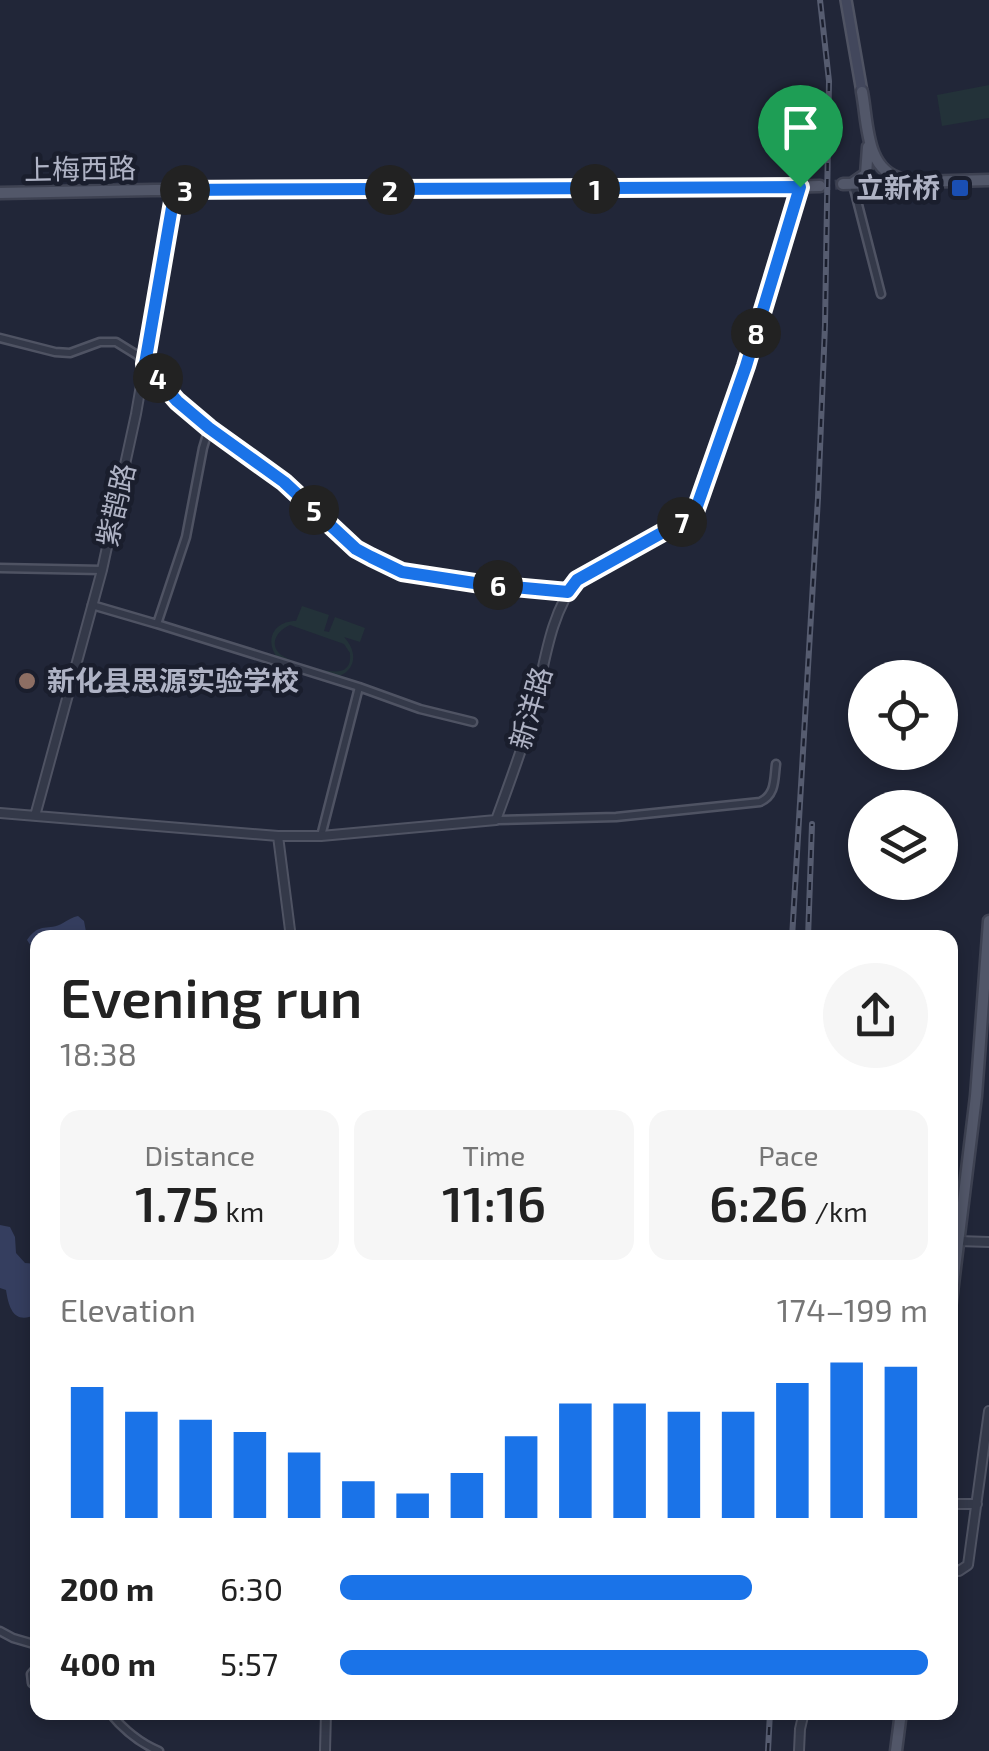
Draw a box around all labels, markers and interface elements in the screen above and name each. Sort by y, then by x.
pin [758,85,843,188]
icon: arrive [773,100,828,155]
street label: 上梅西路 [24,150,136,186]
pin: 1 [570,164,620,214]
pin: 3 [160,165,210,215]
pin: 2 [365,165,415,215]
place label: 立新桥 [856,170,940,204]
text: 1 [589,172,601,206]
text: 3 [177,173,193,207]
text: 2 [382,173,398,207]
marker: 立新桥 [949,177,971,199]
pin: 8 [731,308,781,358]
text: 8 [747,316,765,350]
pin: 4 [133,353,183,403]
text: 4 [149,361,167,395]
street label: 紫鹊路 [89,460,141,550]
pin: 5 [289,485,339,535]
text: 5 [306,493,322,527]
pin: 7 [657,497,707,547]
text: 7 [675,505,689,539]
pin: 6 [473,560,523,610]
text: 6 [490,568,506,602]
map controls [848,660,958,900]
button: locate [848,660,958,770]
place label: 新化县思源实验学校 [47,663,299,697]
street label: 新洋路 [502,663,558,753]
marker: 新化县思源实验学校 [16,670,38,692]
button: layers [848,790,958,900]
text: Evening run [60,963,362,1029]
button: share [823,963,928,1068]
text: 18:38 [60,1034,137,1072]
text: Distance [144,1138,255,1172]
text: Time [463,1138,525,1172]
text: Pace [758,1138,818,1172]
text: 1.75 [135,1172,219,1232]
text: 11:16 [442,1172,546,1232]
text: 6:26 [709,1172,808,1232]
text: km [219,1194,264,1228]
text: /km [808,1194,868,1228]
text: Elevation [60,1290,196,1328]
text: 174–199 m [777,1290,928,1328]
text: 200 m [60,1569,154,1607]
text: 6:30 [220,1569,283,1607]
text: 400 m [60,1644,156,1682]
text: 5:57 [220,1644,278,1682]

